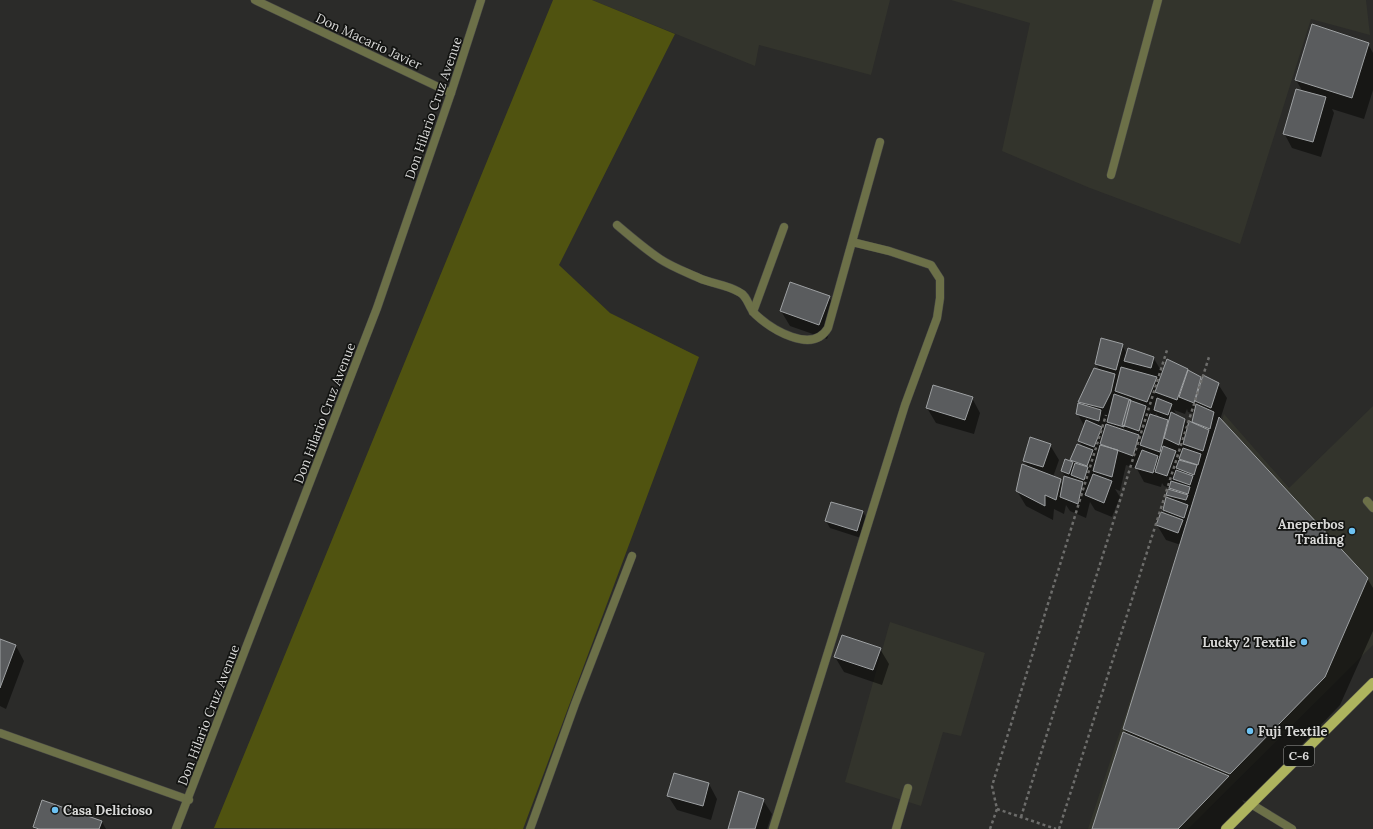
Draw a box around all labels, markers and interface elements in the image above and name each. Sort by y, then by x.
street label: Don Macario Javier [313,9,425,74]
street label: Don Hilario Cruz Avenue [401,35,466,182]
street label: Don Hilario Cruz Avenue [290,340,359,486]
place label: Aneperbos Trading [1278,516,1345,548]
marker: Aneperbos Trading [1347,526,1357,536]
place label: Lucky 2 Textile [1202,634,1296,651]
marker: Lucky 2 Textile [1299,637,1309,647]
street label: Don Hilario Cruz Avenue [174,642,243,788]
place label: Fuji Textile [1258,723,1328,740]
marker: Fuji Textile [1245,726,1255,736]
road number: C-6 [1284,746,1314,766]
place label: Casa Delicioso [63,802,152,819]
marker: Casa Delicioso [50,805,60,815]

